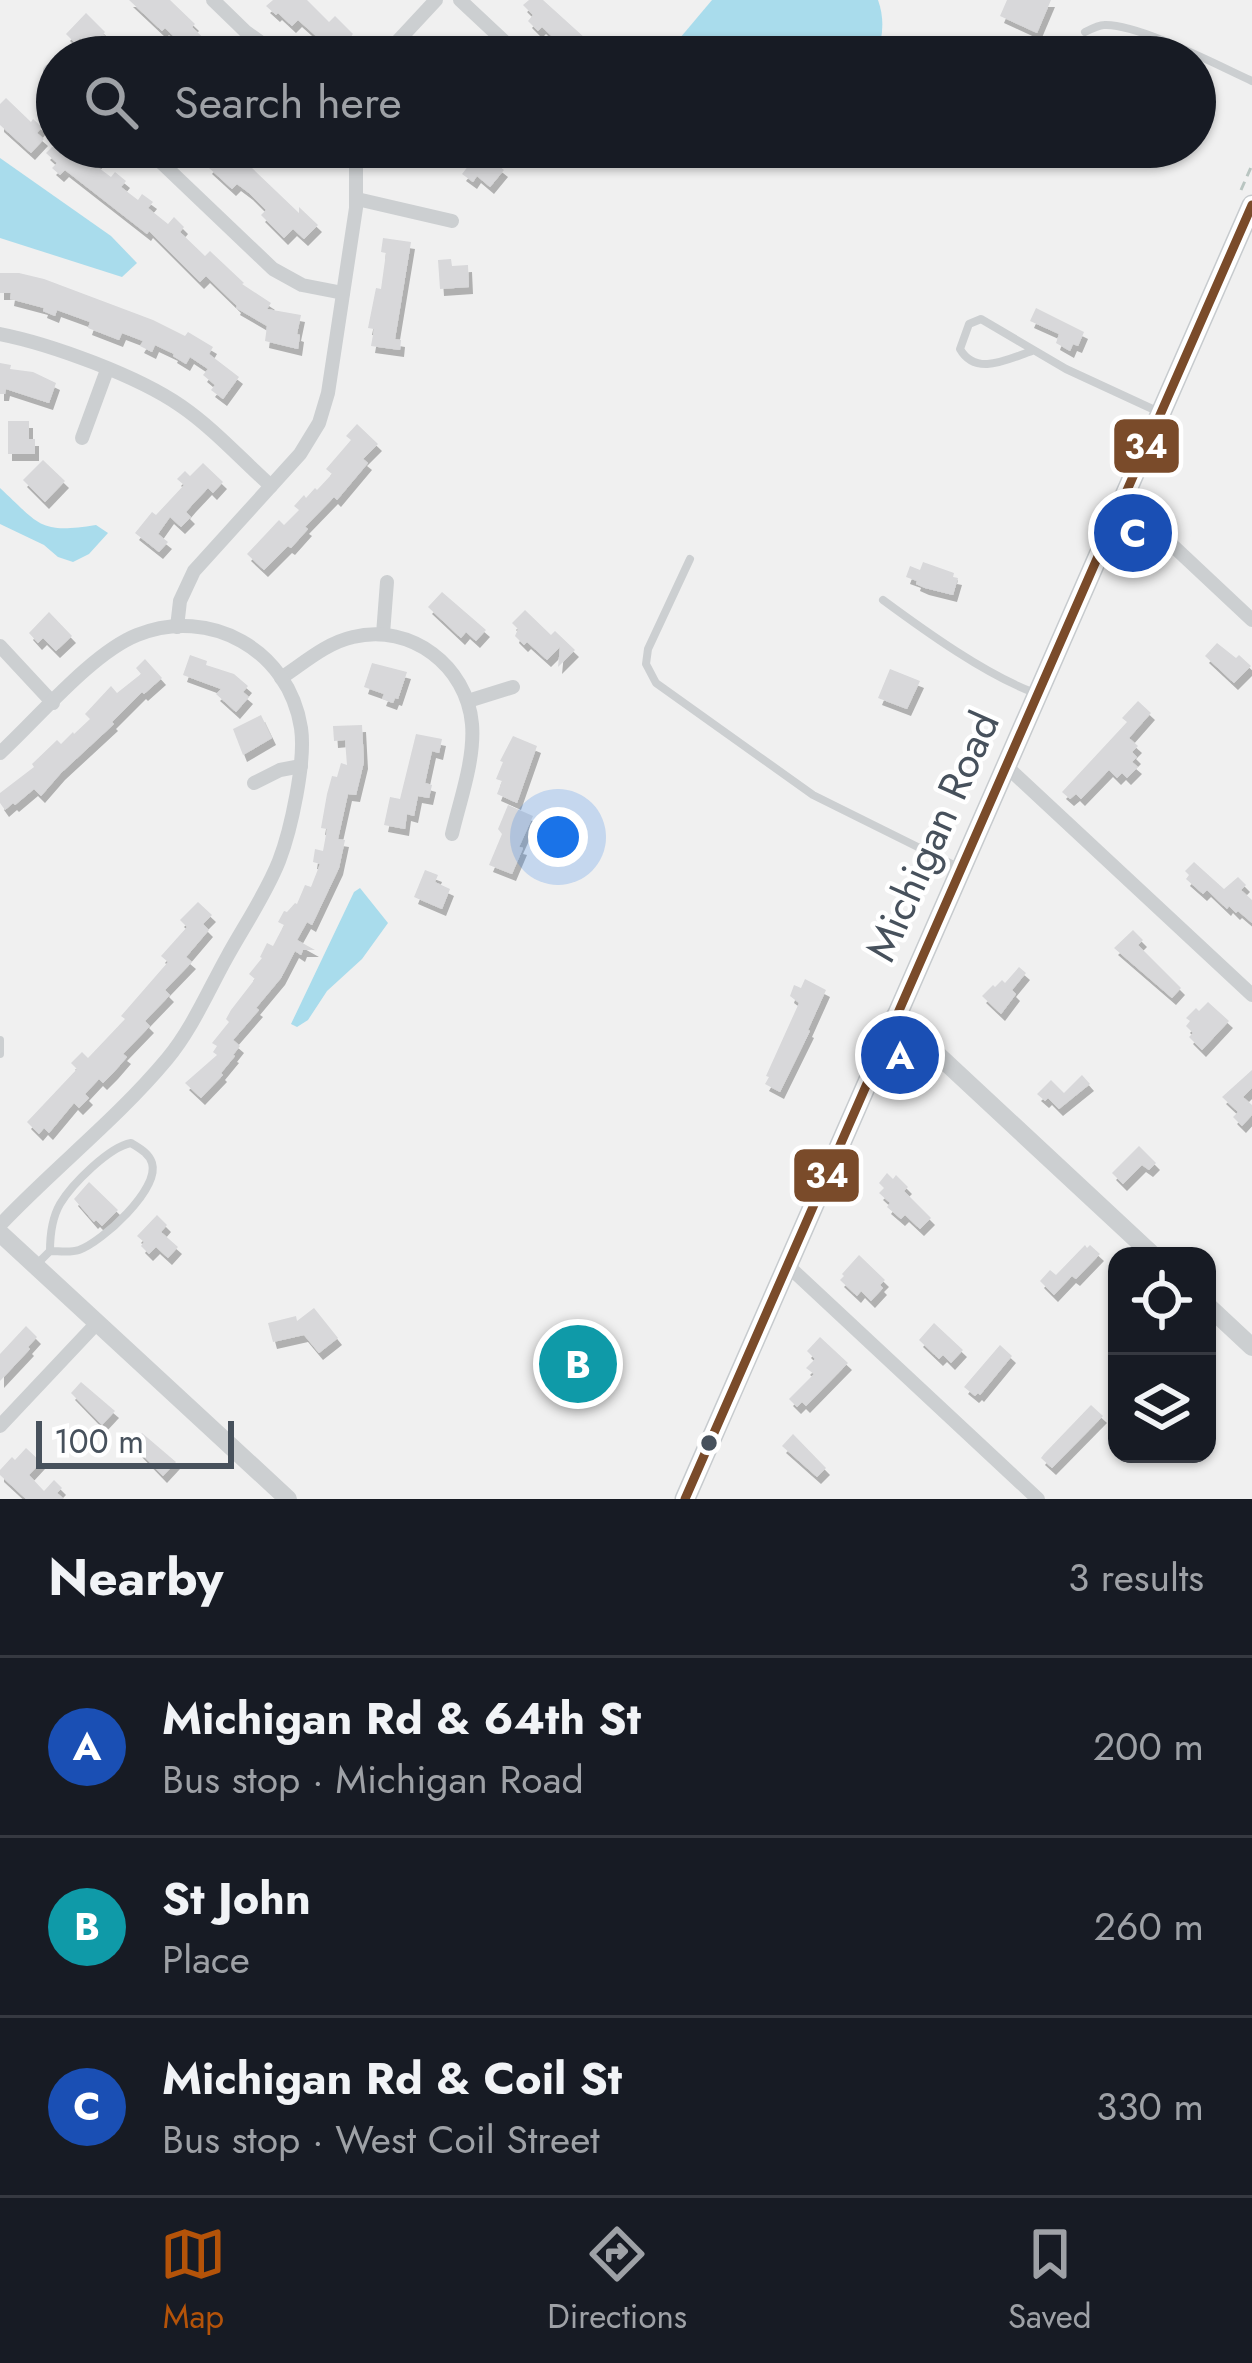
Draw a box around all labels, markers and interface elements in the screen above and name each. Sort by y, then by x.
search box [36,36,1216,168]
icon: search [78,69,144,135]
text: Search here [174,70,402,135]
line badge: 34 [1112,417,1181,475]
text: 34 [1124,423,1168,470]
pin: C [1094,488,1172,578]
street label: Michigan Road [850,702,1015,971]
your location [528,807,588,867]
pin: A [861,1010,939,1100]
line badge: 34 [792,1147,861,1204]
text: 34 [805,1152,849,1199]
map controls [1108,1247,1216,1463]
button: locate [1108,1247,1216,1355]
pin: B [539,1319,617,1409]
button: layers [1108,1355,1216,1463]
scale bar [36,1415,234,1468]
text: 100 m [54,1418,144,1465]
unlabelled marker [698,1432,720,1454]
text: Nearby [48,1540,223,1614]
text: 3 results [1068,1549,1204,1606]
text: Michigan Rd & 64th St [162,1686,641,1751]
text: A [73,1718,101,1775]
text: 200 m [1093,1718,1204,1775]
text: Bus stop · Michigan Road [162,1751,584,1808]
text: St John [162,1866,311,1931]
text: B [74,1898,100,1955]
text: 260 m [1094,1898,1204,1955]
text: Place [162,1931,250,1988]
text: Michigan Rd & Coil St [162,2046,622,2111]
text: C [73,2078,101,2135]
text: 330 m [1096,2078,1204,2135]
text: Bus stop · West Coil Street [162,2111,600,2168]
tab: Map [160,2221,226,2340]
tab: Directions [547,2221,687,2340]
tab: Saved [1008,2221,1092,2340]

